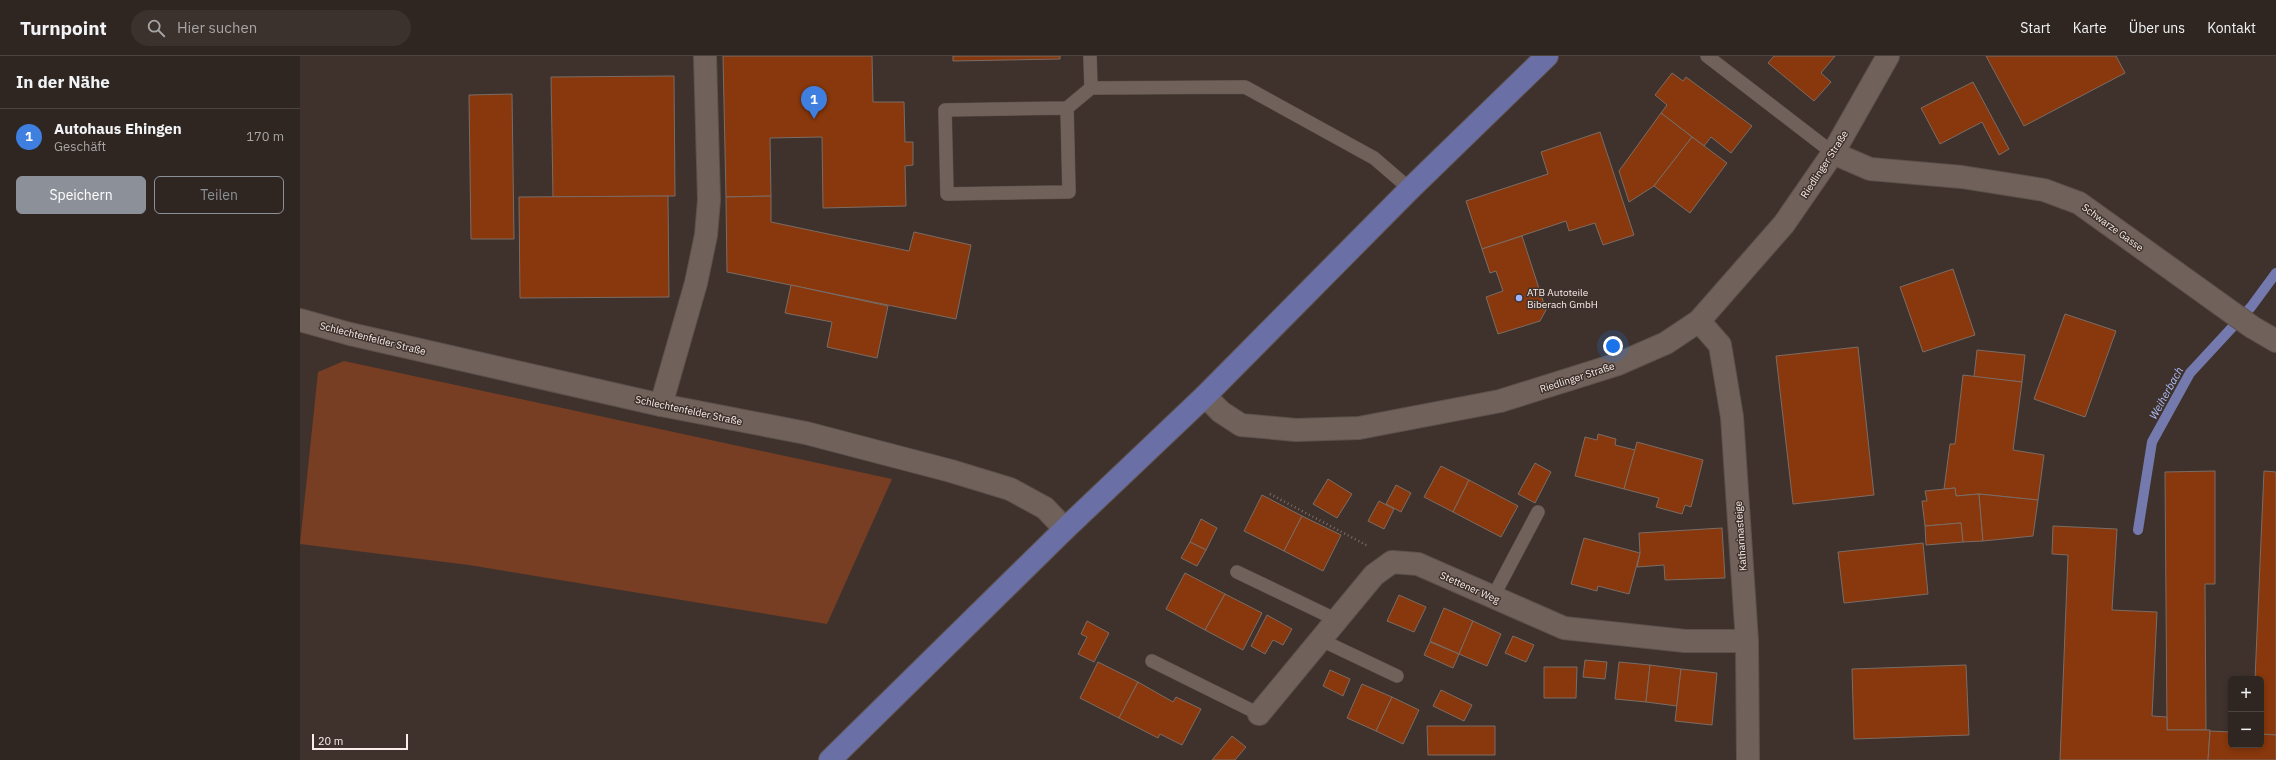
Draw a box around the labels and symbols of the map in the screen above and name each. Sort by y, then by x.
pin: 1 [801,86,827,119]
street label: Riedlinger Straße [1798,128,1851,201]
street label: Schwarze Gasse [2079,201,2146,254]
place label: ATB Autoteile Biberach GmbH [1527,286,1598,311]
marker: ATB Autoteile Biberach GmbH [1514,293,1524,303]
street label: Schlechtenfelder Straße [318,319,428,358]
your location [1603,336,1623,356]
street label: Riedlinger Straße [1538,359,1617,396]
water label: Weiherbach [2146,364,2186,422]
street label: Schlechtenfelder Straße [634,393,744,428]
street label: Katharinasteige [1732,500,1749,571]
street label: Stettener Weg [1438,569,1502,607]
scale bar [312,732,408,751]

